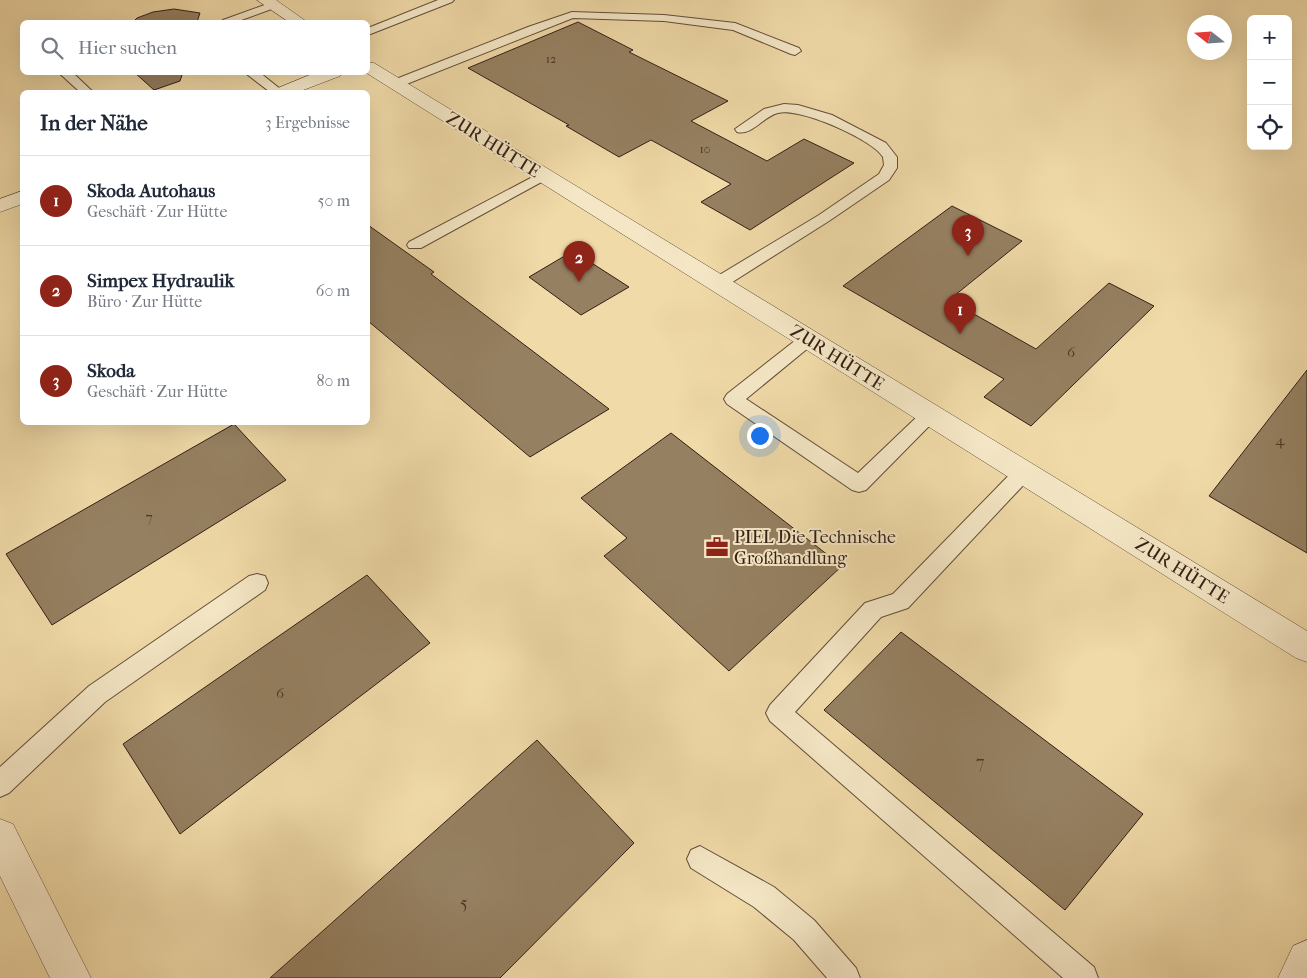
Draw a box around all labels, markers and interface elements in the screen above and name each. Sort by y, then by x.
north arrow [1187,15,1232,60]
map controls [1247,15,1292,150]
button: + [1247,15,1292,60]
search box [20,20,370,75]
icon: search [38,34,66,62]
text: Hier suchen [78,37,177,59]
house number: 12 [546,52,556,66]
button: − [1247,60,1292,105]
button: locate [1247,105,1292,150]
street label: ZUR HÜTTE [442,107,544,182]
text: In der Nähe [40,111,148,135]
text: 3 Ergebnisse [265,113,350,132]
house number: 10 [700,142,710,156]
text: Skoda Autohaus [87,180,215,202]
text: 1 [53,191,59,210]
text: 50 m [318,191,350,210]
text: Geschäft · Zur Hütte [87,202,228,221]
pin: 3 [952,215,984,256]
pin: 2 [563,241,595,282]
text: Simpex Hydraulik [87,270,234,292]
text: 2 [52,281,60,300]
text: 60 m [316,281,350,300]
text: Büro · Zur Hütte [87,292,202,311]
pin: 1 [944,293,976,334]
street label: ZUR HÜTTE [786,320,888,395]
house number: 6 [1067,343,1076,361]
text: Skoda [87,360,135,382]
text: 3 [53,371,59,390]
text: 80 m [316,371,350,390]
text: Geschäft · Zur Hütte [87,382,228,401]
your location [747,423,773,449]
house number: 4 [1276,431,1286,449]
house number: 7 [145,508,153,526]
place label: PIEL Die Technische Großhandlung [734,527,896,569]
street label: ZUR HÜTTE [1131,533,1233,608]
office icon: PIEL Die Technische Großhandlung [704,534,730,560]
house number: 6 [276,684,285,702]
house number: 7 [976,752,985,773]
house number: 5 [460,893,468,914]

